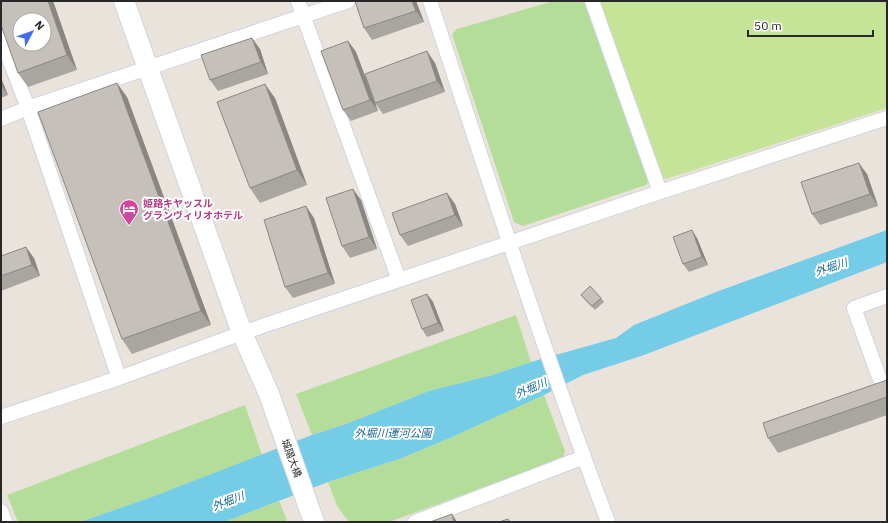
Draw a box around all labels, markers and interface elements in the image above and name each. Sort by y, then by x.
north arrow [12,12,52,52]
scale bar [748,12,873,38]
text: N [32,18,47,33]
text: 50 m [754,18,782,33]
place label: 姫路キヤッスル グランヴィリオホテル [143,197,243,222]
hotel icon: 姫路キヤッスル グランヴィリオホテル [118,198,140,226]
water label: 外堀川 [813,255,850,279]
water label: 外堀川 [513,374,550,401]
water label: 外堀川運河公園 [355,426,433,440]
street label: 城陽大橋 [279,437,304,479]
water label: 外堀川 [210,488,247,513]

